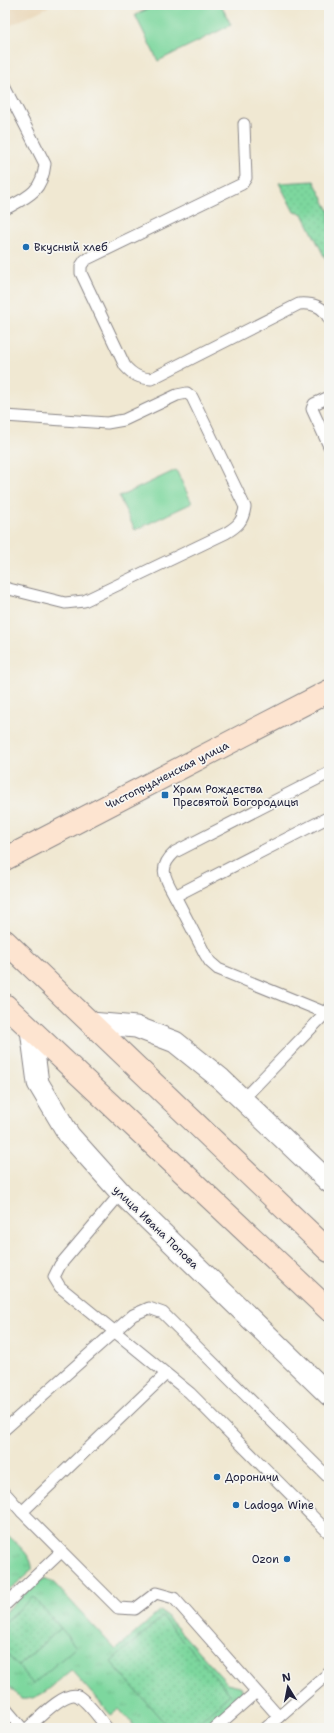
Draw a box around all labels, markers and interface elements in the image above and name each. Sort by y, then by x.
place label: Вкусный хлеб [34,240,108,255]
marker: Вкусный хлеб [21,242,31,252]
street label: Чистопрудненская улица [103,738,232,813]
place label: Храм Рождества Пресвятой Богородицы [173,782,299,810]
marker: Храм Рождества Пресвятой Богородицы [160,790,170,800]
street label: улица Ивана Попова [109,1182,202,1272]
place label: Дороничи [225,1470,279,1485]
marker: Дороничи [212,1472,222,1482]
place label: Ladoga Wine [244,1498,314,1513]
marker: Ladoga Wine [231,1500,241,1510]
place label: Ozon [252,1552,279,1567]
marker: Ozon [282,1554,292,1564]
north arrow [268,1667,308,1707]
text: N [281,1669,292,1686]

